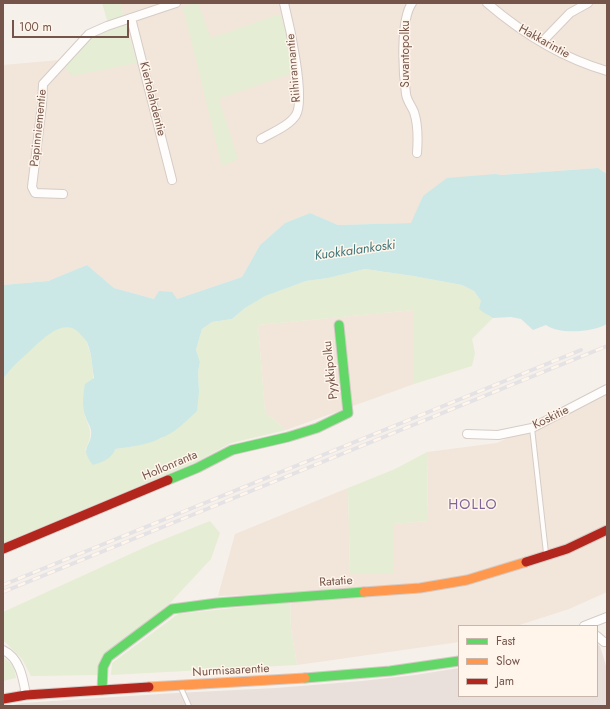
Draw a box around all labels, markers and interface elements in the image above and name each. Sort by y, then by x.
scale bar [14,12,131,38]
text: 100 m [19,18,52,36]
street label: Suvantopolku [399,20,413,88]
street label: Hakkarintie [516,22,572,62]
street label: Riihirannantie [284,33,304,103]
street label: Kiertolahdentie [136,60,168,138]
street label: Papinniementie [28,89,50,167]
water label: Kuokkalankoski [314,238,396,264]
street label: Pyykkipolku [321,340,341,400]
street label: Koskitie [531,403,571,433]
street label: Hollonranta [140,448,200,484]
district label: HOLLO [448,498,498,514]
street label: Ratatie [319,574,353,590]
legend [458,625,598,697]
text: Fast [496,632,515,650]
text: Slow [496,652,520,670]
street label: Nurmisaarentie [192,662,270,680]
text: Jam [496,672,514,690]

